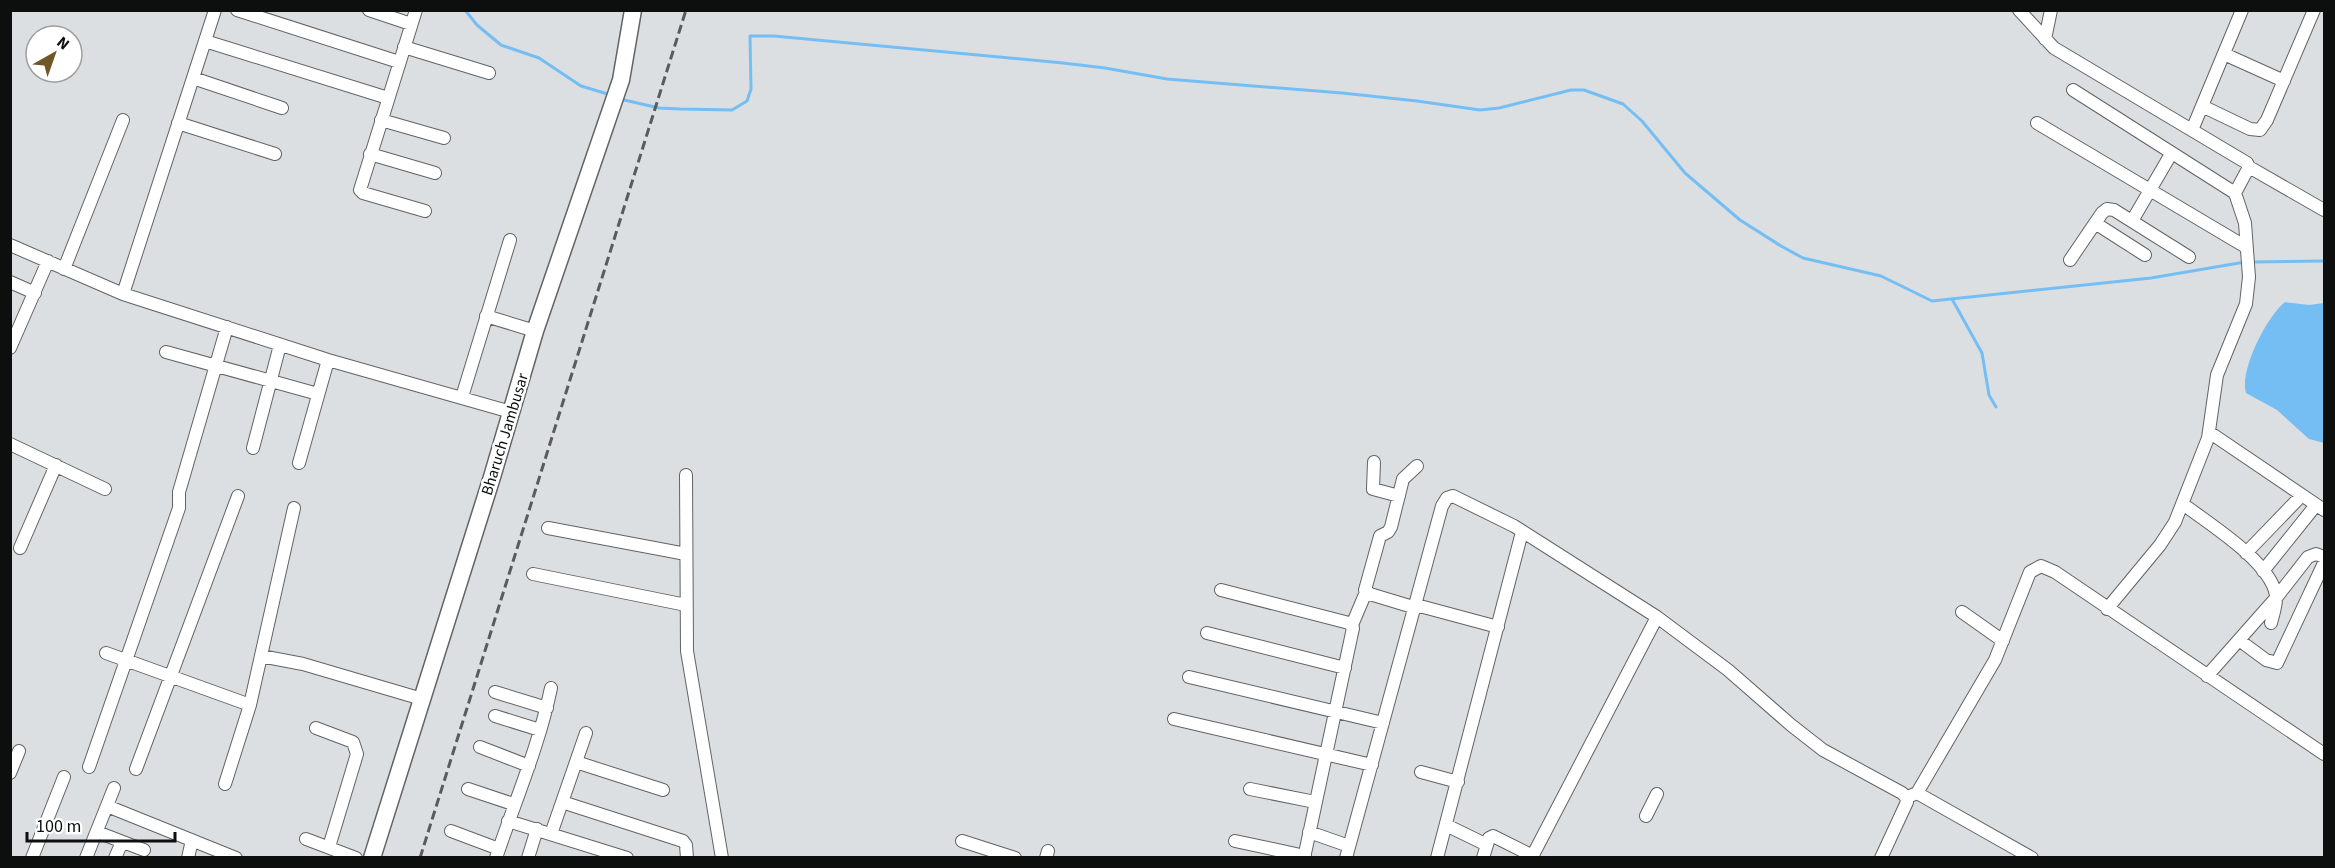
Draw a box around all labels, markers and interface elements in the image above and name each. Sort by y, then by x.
north arrow [24,24,84,84]
text: N [52,31,74,55]
street label: Bharuch Jambusar [476,370,534,498]
scale bar [27,805,176,843]
text: 100 m [36,814,81,839]

